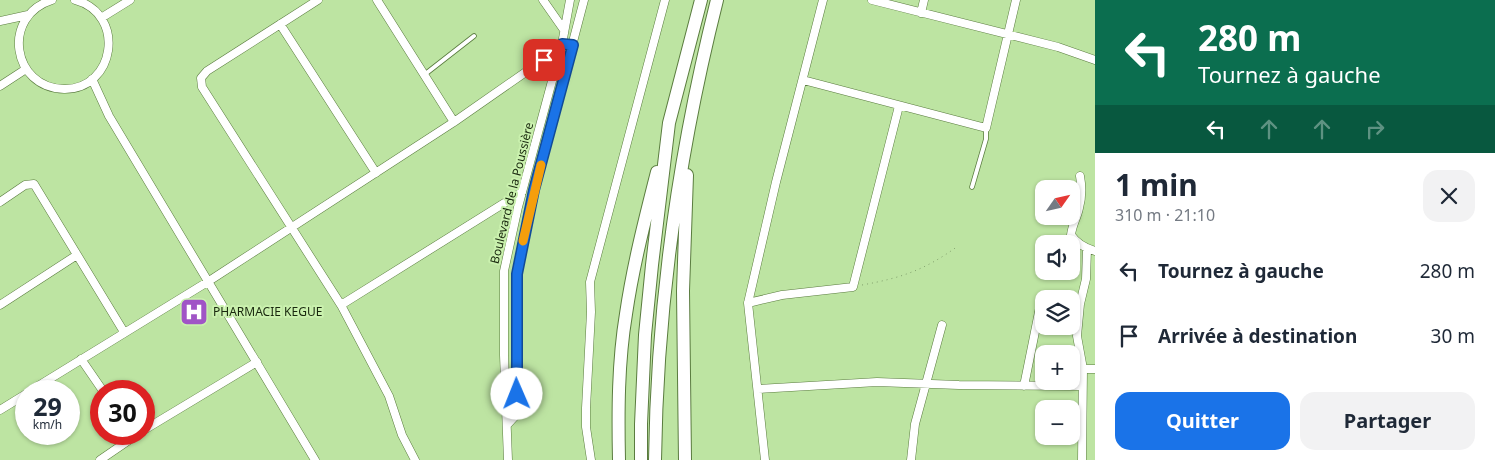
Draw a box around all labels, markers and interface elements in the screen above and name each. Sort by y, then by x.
text: 280 m [1198,14,1301,61]
icon: left [1115,20,1180,85]
pin [523,39,565,81]
icon: arrive [530,46,558,74]
text: Tournez à gauche [1198,59,1381,89]
icon: left [1202,115,1230,143]
icon: ahead [1255,115,1283,143]
icon: ahead [1308,115,1336,143]
icon: right [1361,115,1389,143]
street label: Boulevard de la Poussière [486,120,537,265]
text: 1 min [1115,164,1198,205]
button: close [1423,170,1475,222]
north arrow [1035,180,1080,225]
map controls [1035,180,1080,445]
text: 310 m · 21:10 [1115,204,1215,226]
button: sound [1035,235,1080,280]
icon: left [1115,257,1143,285]
text: Tournez à gauche [1158,258,1324,284]
text: 280 m [1420,258,1475,284]
button: layers [1035,290,1080,335]
hospital icon: PHARMACIE KEGUE [179,297,209,327]
place label: PHARMACIE KEGUE [213,303,322,320]
icon: arrive [1115,322,1143,350]
text: Arrivée à destination [1158,323,1357,349]
text: 30 m [1431,323,1475,349]
button: + [1035,345,1080,390]
position arrow [490,367,542,419]
speed limit sign: 30 [90,380,155,445]
text: 29 [33,389,62,423]
button: Quitter [1115,392,1290,450]
button: Partager [1300,392,1475,450]
button: − [1035,400,1080,445]
text: km/h [33,416,62,433]

